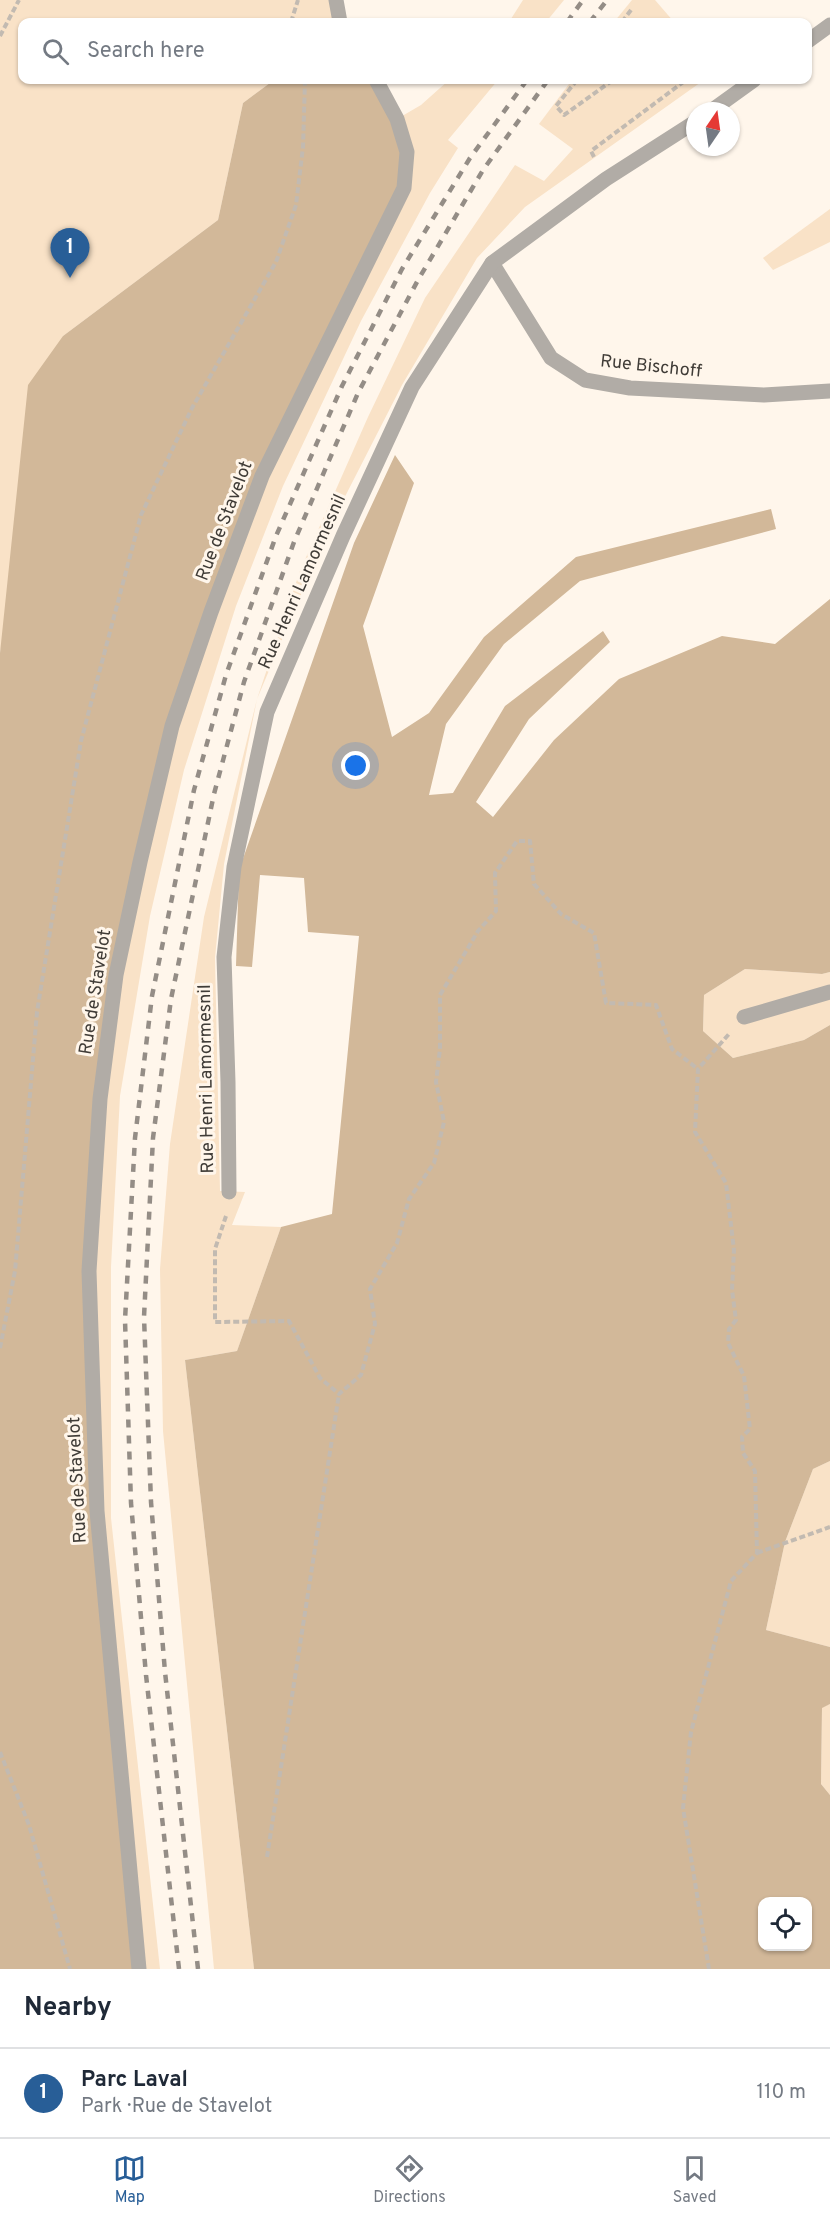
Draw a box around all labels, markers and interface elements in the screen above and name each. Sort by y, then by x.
search box [18,18,812,84]
icon: search [39,35,72,68]
text: Search here [87,38,205,65]
north arrow [686,102,740,156]
pin: 1 [50,228,90,278]
street label: Rue Bischoff [599,350,703,384]
street label: Rue de Stavelot [192,458,258,584]
street label: Rue Henri Lamormesnil [254,491,352,673]
your location [341,751,370,780]
street label: Rue de Stavelot [75,928,117,1056]
street label: Rue Henri Lamormesnil [194,984,220,1174]
street label: Rue de Stavelot [63,1416,93,1544]
map controls [758,1897,812,1951]
button: locate [758,1897,812,1951]
text: Nearby [24,1992,112,2025]
text: Parc Laval [81,2067,188,2094]
text: 1 [40,2080,48,2106]
text: 110 m [757,2080,806,2106]
text: Park · Rue de Stavelot [81,2094,272,2120]
tab: Map [113,2152,146,2208]
tab: Directions [373,2152,446,2208]
tab: Saved [673,2152,717,2208]

